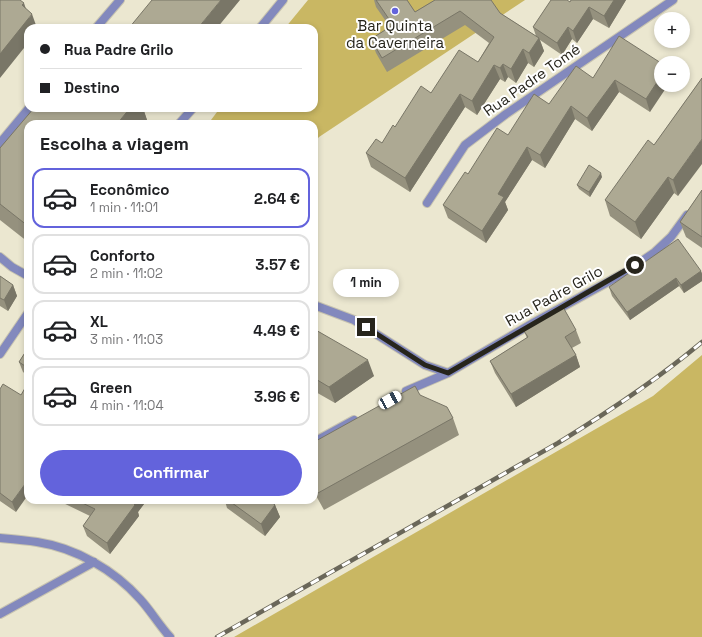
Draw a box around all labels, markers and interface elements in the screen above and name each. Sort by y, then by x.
marker: Bar Quinta da Caverneira [390,6,400,16]
map controls [654,12,690,92]
button: + [654,12,690,48]
place label: Bar Quinta da Caverneira [346,16,444,52]
street label: Rua Padre Tomé [480,39,584,120]
text: Rua Padre Grilo [64,40,173,59]
button: − [654,56,690,92]
text: Destino [64,78,120,97]
text: Escolha a viagem [40,132,189,155]
icon: car [42,180,78,216]
text: Econômico [90,180,169,199]
text: 2.64 € [254,189,300,208]
text: 1 min · 11:01 [90,199,158,216]
icon: car [42,246,78,282]
text: Conforto [90,246,155,265]
text: 3.57 € [255,255,300,274]
route start [626,256,644,274]
street label: Rua Padre Grilo [502,261,606,330]
text: 2 min · 11:02 [90,265,163,282]
callout: 1 min [333,269,399,297]
text: 1 min [350,274,382,291]
icon: car [42,312,78,348]
text: XL [90,312,108,331]
route end [357,318,375,336]
text: 4.49 € [253,321,300,340]
text: 3 min · 11:03 [90,331,163,348]
icon: car [42,378,78,414]
text: Green [90,378,132,397]
text: 3.96 € [254,387,300,406]
car [377,389,403,411]
text: 4 min · 11:04 [90,397,164,414]
button: Confirmar [40,450,302,496]

